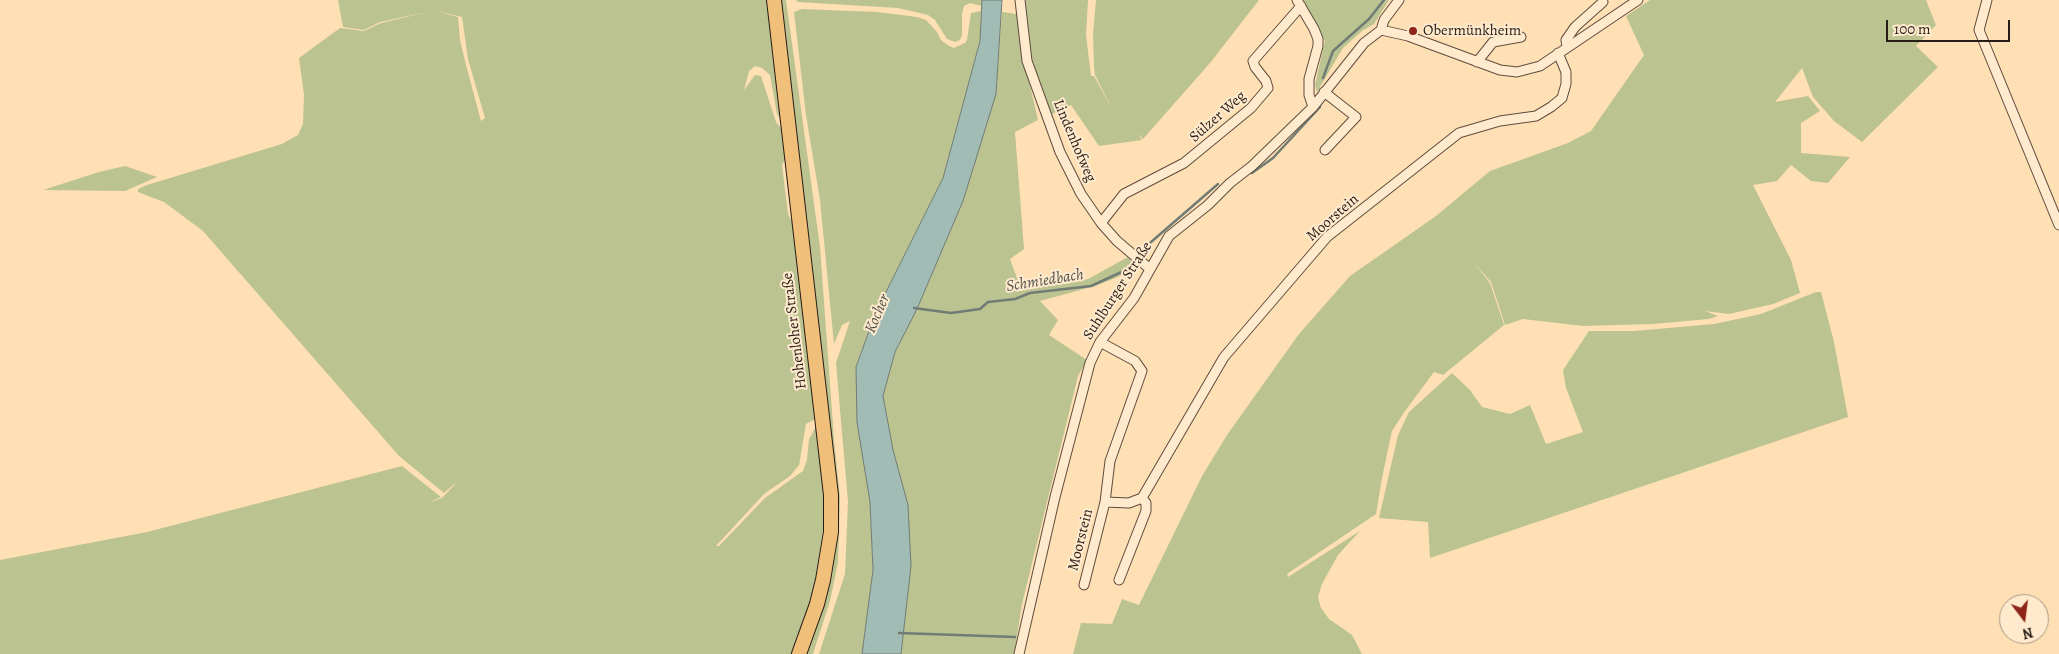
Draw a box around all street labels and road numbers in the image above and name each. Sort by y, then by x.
street label: Sülzer Weg [1186,88,1250,146]
street label: Lindenhofweg [1049,97,1099,185]
street label: Moorstein [1303,190,1363,246]
street label: Suhlburger Straße [1080,239,1156,343]
street label: Hohenloher Straße [779,272,811,390]
street label: Moorstein [1065,507,1097,573]

